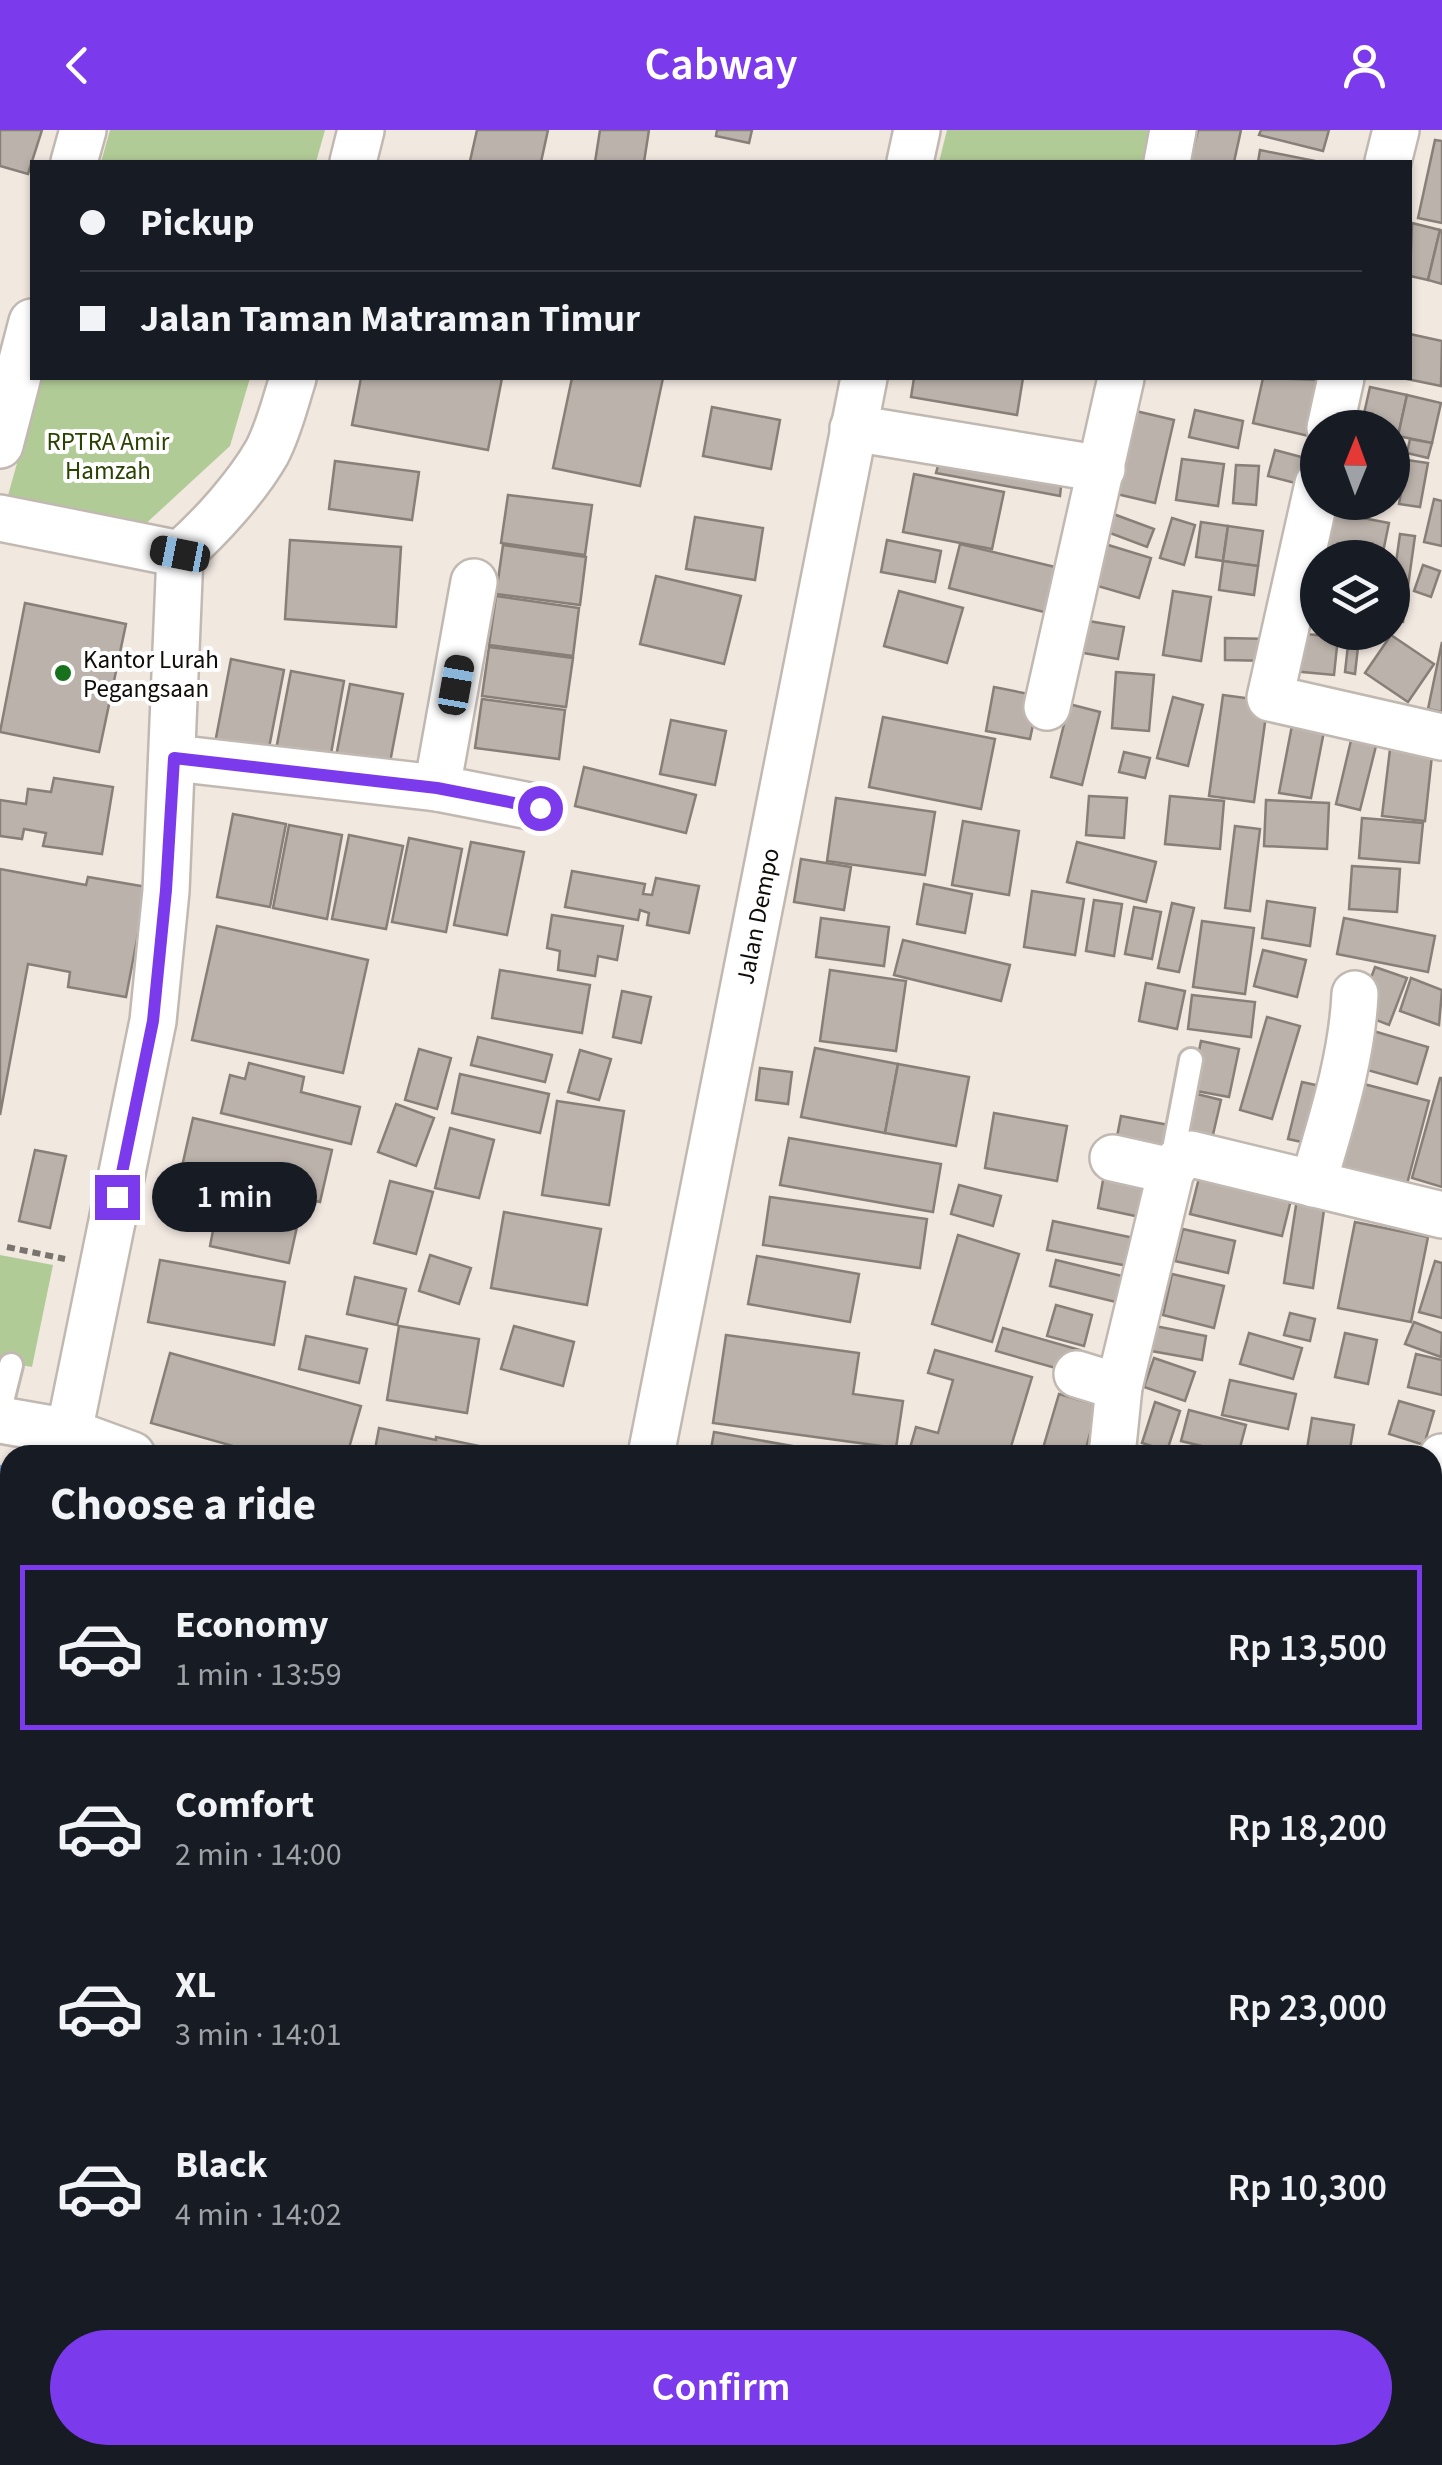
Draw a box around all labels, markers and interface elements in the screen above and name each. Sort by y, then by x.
text: Cabway [645,33,797,97]
icon: back [50,38,105,93]
icon: person [1337,38,1392,93]
text: Pickup [140,196,254,250]
text: Jalan Taman Matraman Timur [140,292,640,346]
north arrow [1300,410,1410,520]
map controls [1300,410,1410,650]
park label: RPTRA Amir Hamzah [46,424,170,489]
car [148,534,212,574]
button: layers [1300,540,1410,650]
place label: Kantor Lurah Pegangsaan [83,642,219,707]
car [436,653,476,717]
marker: Kantor Lurah Pegangsaan [52,662,74,684]
route start [518,786,563,831]
street label: Jalan Dempo [727,845,789,987]
callout: 1 min [152,1162,317,1232]
text: 1 min [196,1174,273,1220]
route end [95,1175,140,1220]
text: Choose a ride [50,1473,316,1537]
text: Economy [175,1598,328,1652]
icon: car [55,1603,145,1693]
text: Rp 13,500 [1228,1621,1387,1675]
text: 1 min · 13:59 [175,1652,342,1698]
text: Comfort [175,1778,314,1832]
icon: car [55,1783,145,1873]
text: Rp 18,200 [1228,1801,1387,1855]
text: 2 min · 14:00 [175,1832,342,1878]
text: XL [175,1958,216,2012]
icon: car [55,1963,145,2053]
text: Rp 23,000 [1228,1981,1387,2035]
text: 3 min · 14:01 [175,2012,342,2058]
text: Black [175,2138,268,2192]
icon: car [55,2143,145,2233]
text: Rp 10,300 [1228,2161,1387,2215]
text: 4 min · 14:02 [175,2192,342,2238]
button: Confirm [50,2330,1392,2445]

